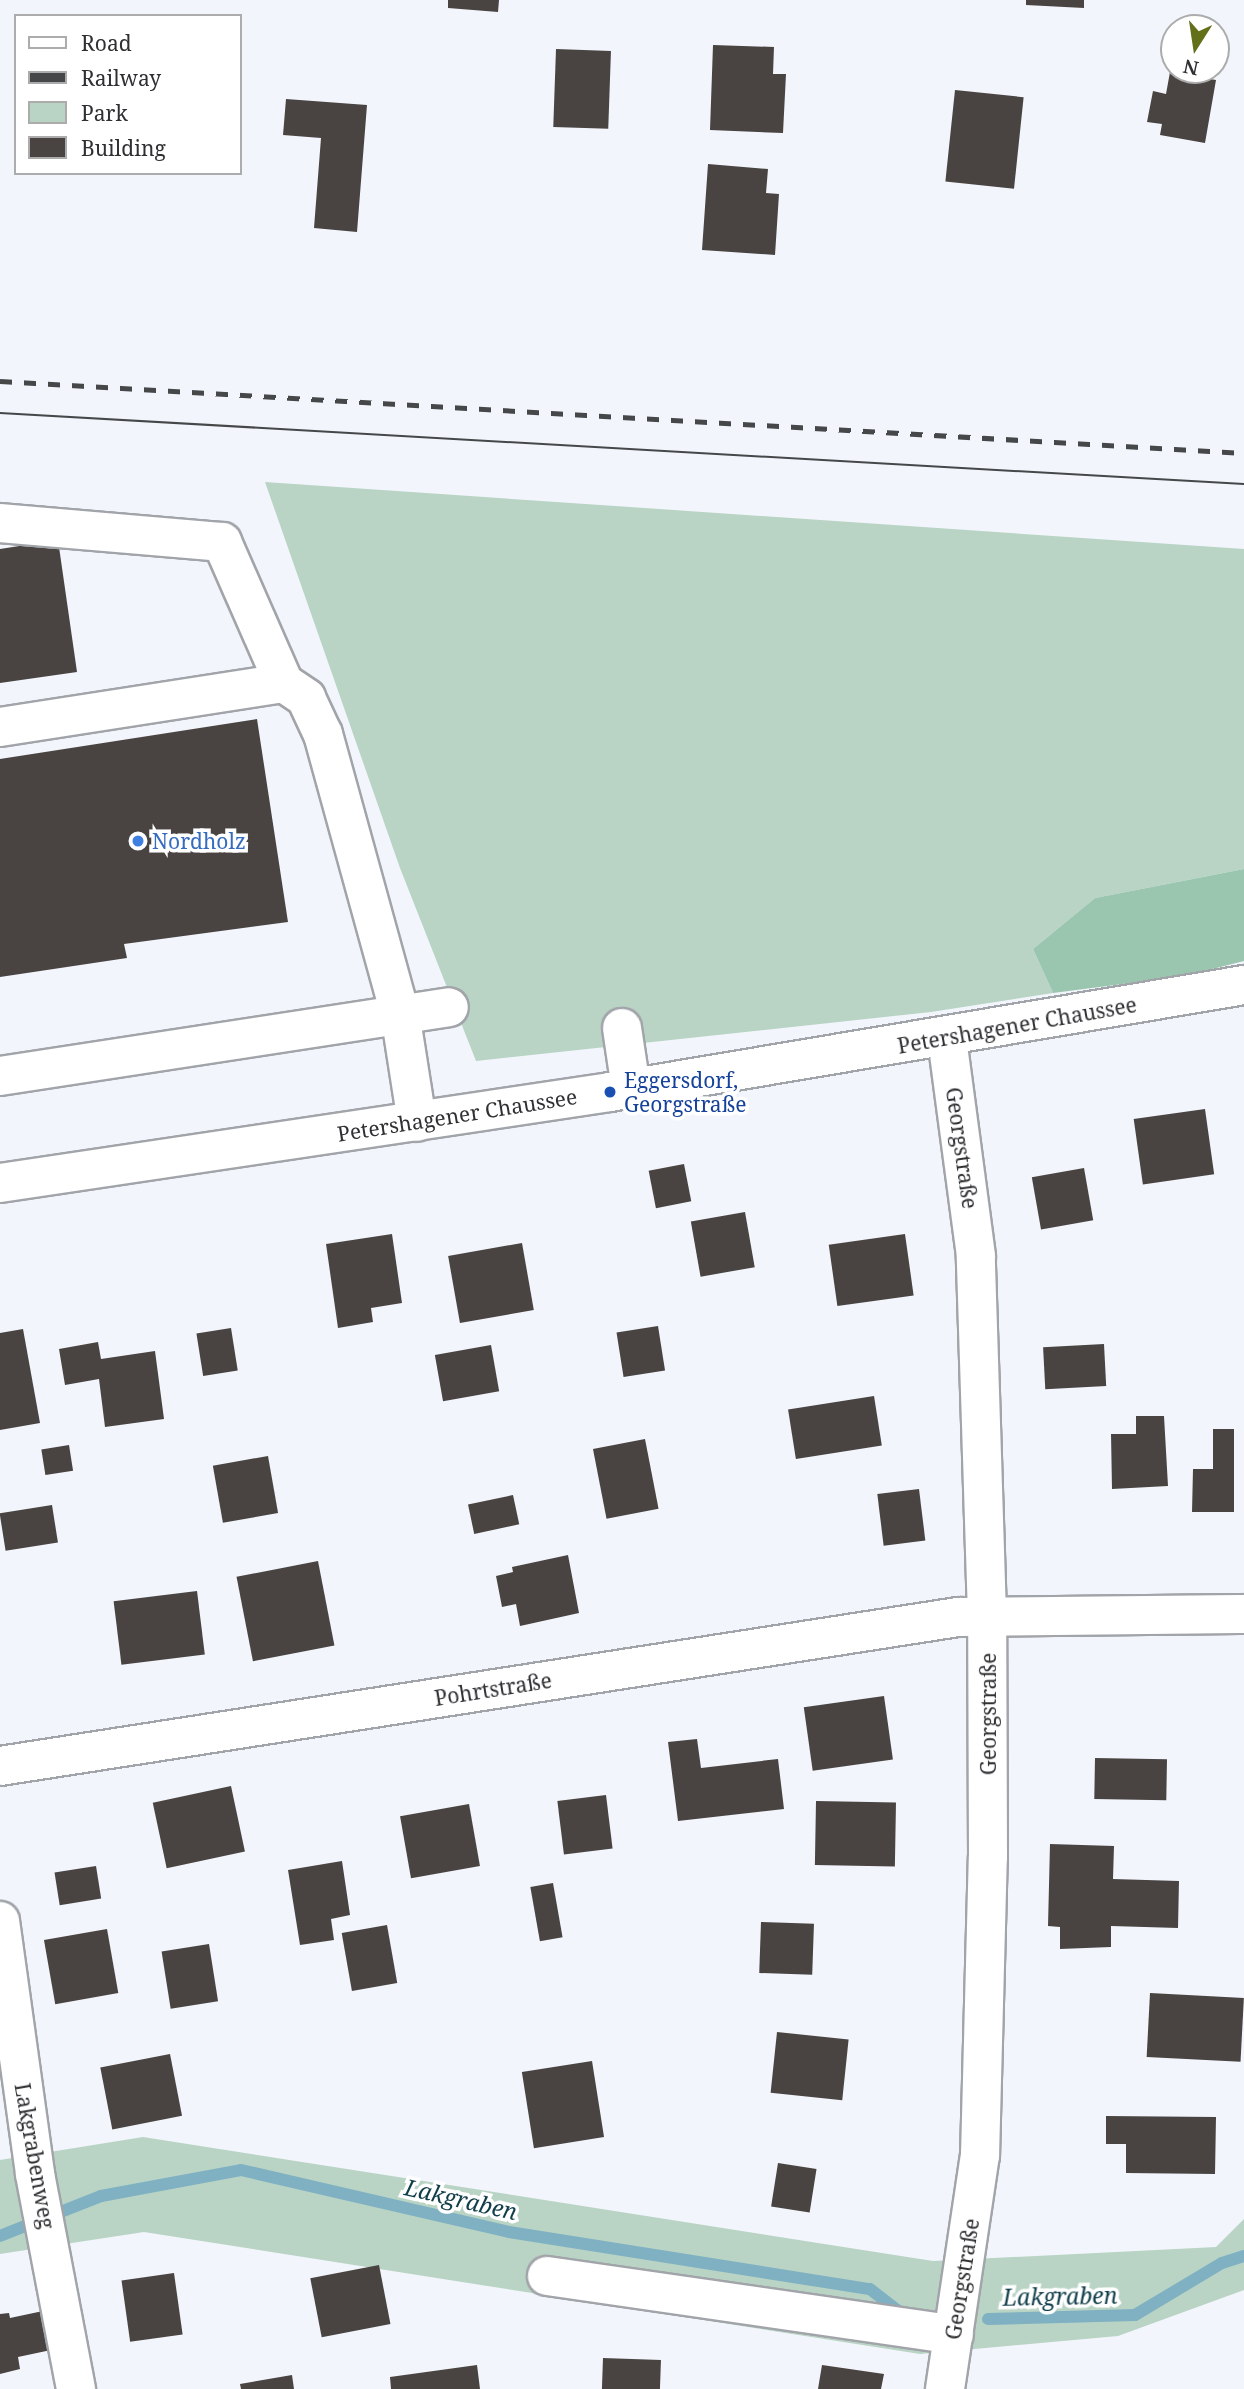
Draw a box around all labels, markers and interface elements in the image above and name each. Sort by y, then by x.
legend [14,14,242,175]
north arrow [1160,14,1230,84]
text: Road [81,29,132,57]
text: N [1181,53,1201,82]
text: Railway [81,64,161,92]
text: Park [81,99,128,127]
text: Building [81,134,166,162]
place label: Nordholz [152,828,246,854]
marker: Nordholz [130,833,146,849]
street label: Petershagener Chaussee [895,992,1139,1058]
place label: Eggersdorf, Georgstraße [624,1067,747,1117]
street label: Petershagener Chaussee [335,1084,579,1146]
marker: Eggersdorf, Georgstraße [602,1084,618,1100]
street label: Georgstraße [941,1086,983,1210]
street label: Georgstraße [975,1653,1001,1775]
street label: Pohrtstraße [433,1667,553,1711]
street label: Lakgrabenweg [10,2081,60,2231]
water label: Lakgraben [402,2173,520,2225]
street label: Georgstraße [940,2217,984,2341]
water label: Lakgraben [1002,2281,1118,2311]

